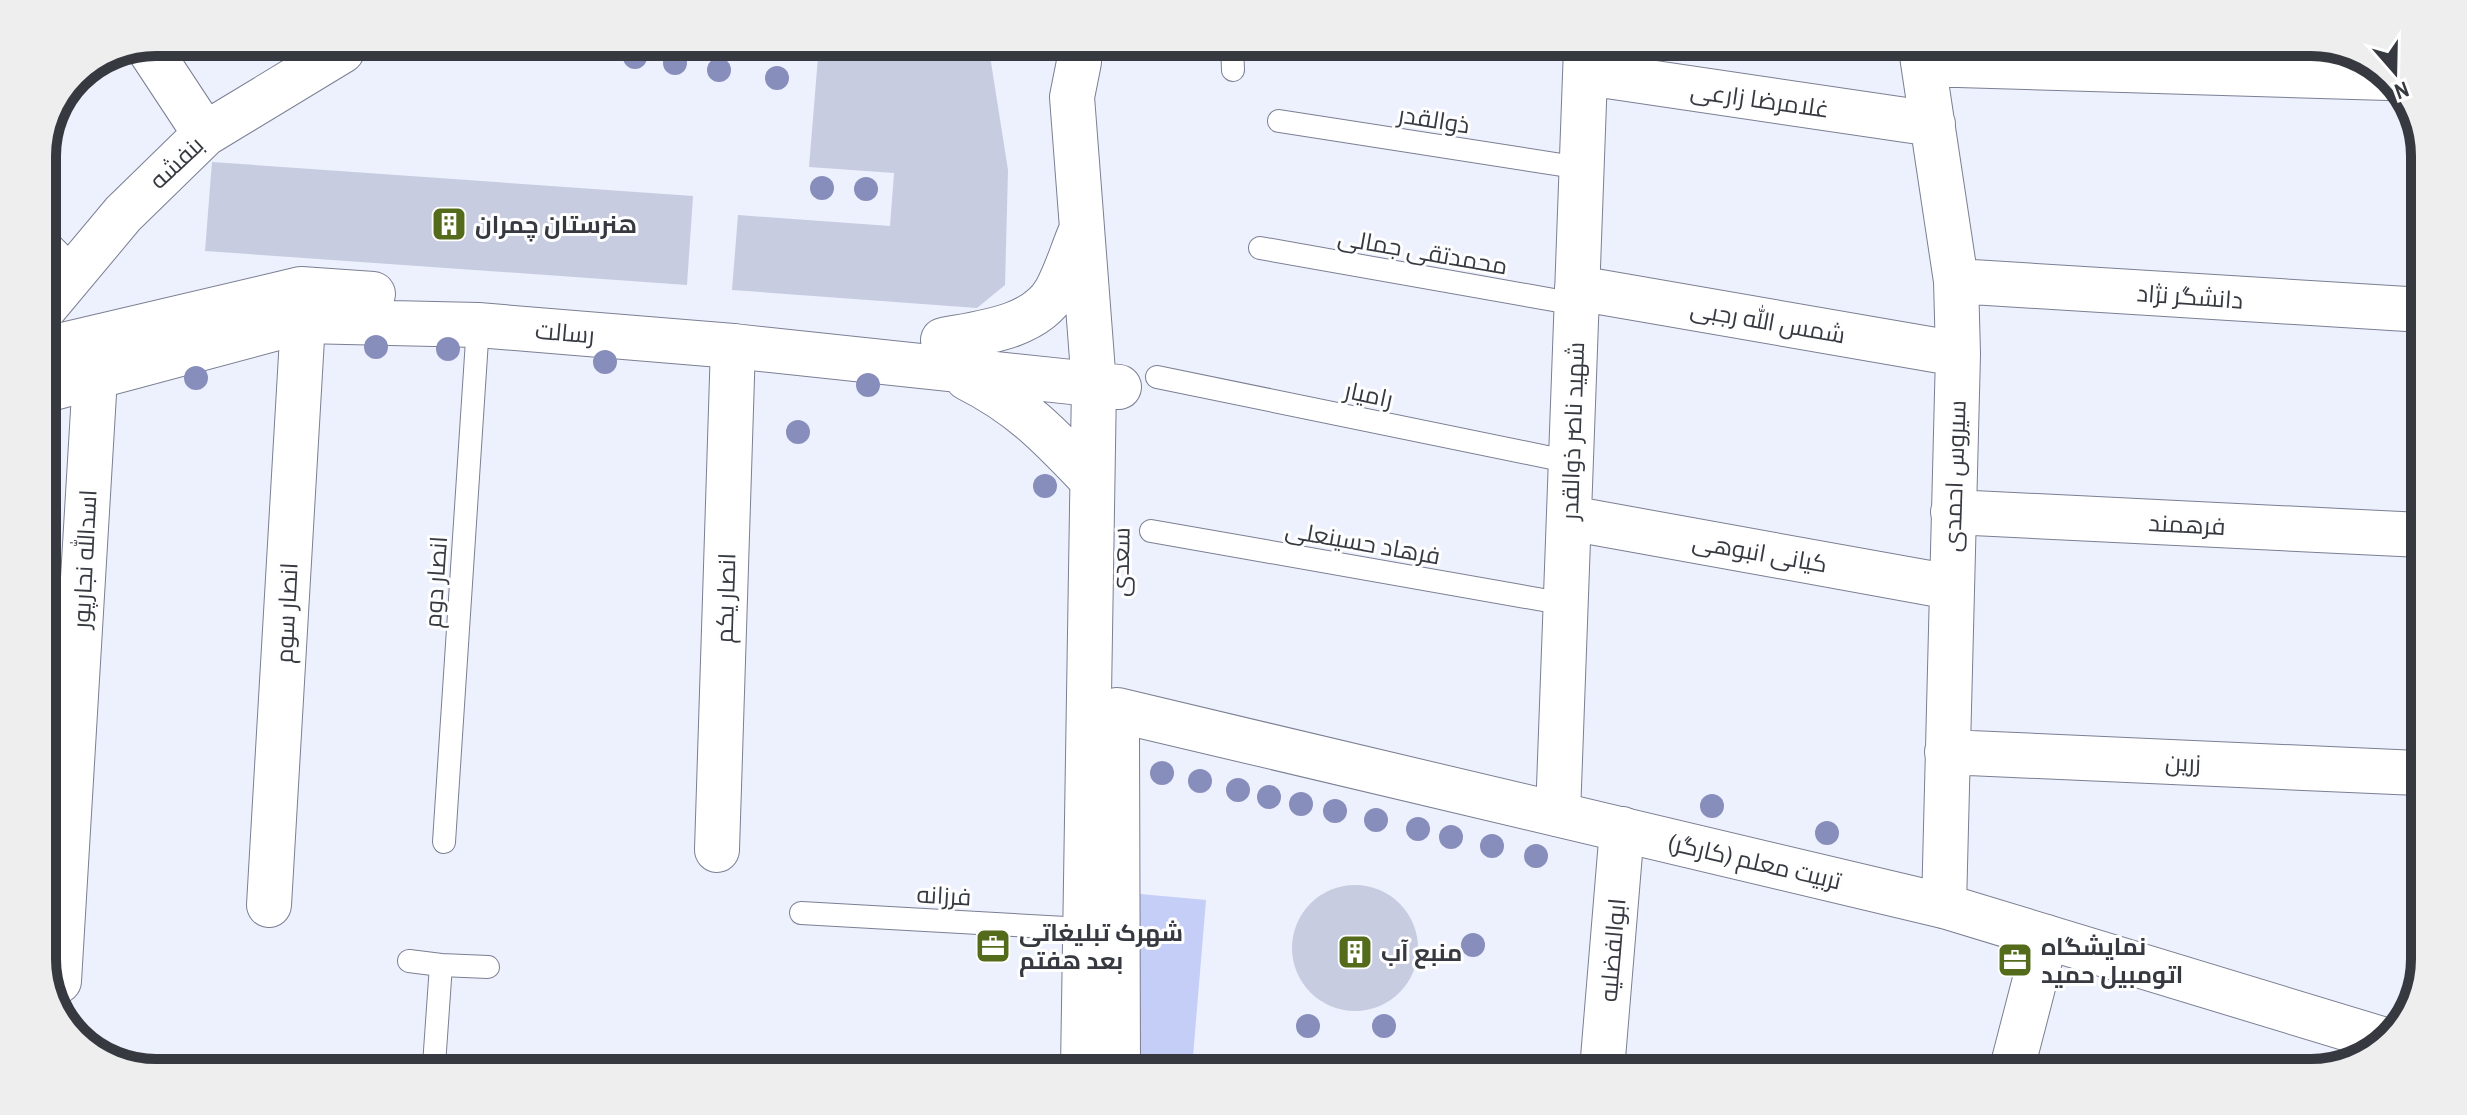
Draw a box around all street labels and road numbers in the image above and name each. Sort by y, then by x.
street label: غلامرضا زارعی [1689,73,1831,125]
street label: ذوالقدر [1394,97,1472,140]
street label: بنفشه [142,129,210,195]
street label: محمدتقی جمالی [1336,220,1510,282]
street label: دانشگر نژاد [2136,276,2244,316]
street label: شمس الله رجبی [1688,292,1848,350]
street label: رسالت [534,313,596,351]
street label: شهید ناصر ذوالقدر [1553,341,1591,523]
street label: رامیار [1340,373,1396,415]
street label: سیروس احمدی [1935,399,1973,553]
street label: اسدالله نجارپور [64,489,105,631]
street label: فرهمند [2148,506,2226,542]
street label: فرهاد حسینعلی [1283,513,1443,571]
street label: کیانی انبوهی [1690,524,1830,580]
street label: سعدی [1103,527,1137,597]
street label: انصار دوم [416,535,455,629]
street label: انصار یکم [707,552,744,644]
street label: انصار سوم [267,562,306,664]
street label: زرین [2165,745,2201,779]
street label: تربیت معلم (کارگر) [1665,826,1845,898]
street label: فرزانه [916,878,972,912]
street label: ابوالفضلیه [1592,897,1632,1003]

